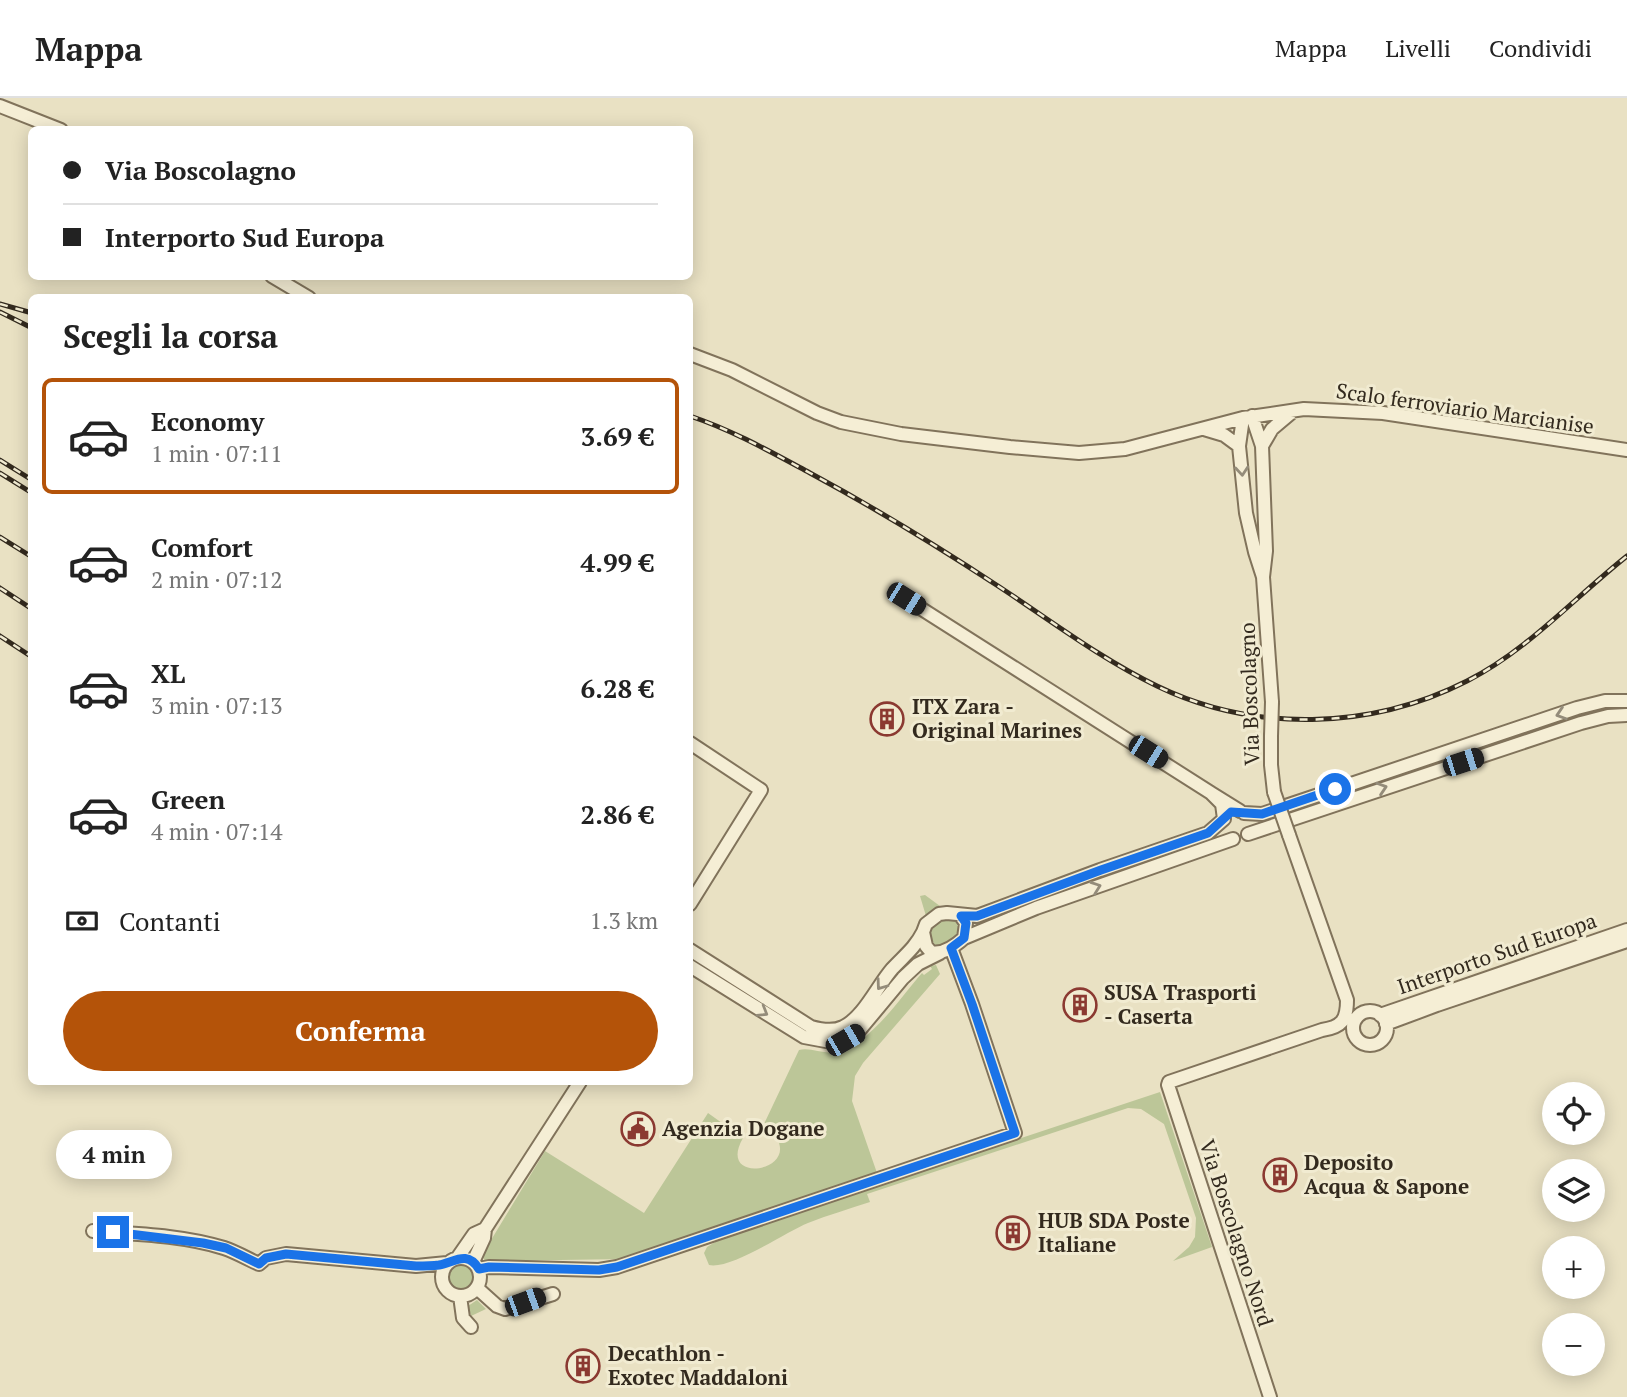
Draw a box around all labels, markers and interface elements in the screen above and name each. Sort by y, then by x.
text: Mappa [35,27,143,70]
text: Mappa [1275,32,1347,64]
text: Livelli [1385,32,1451,64]
text: Condividi [1489,32,1592,64]
text: Via Boscolagno [105,153,296,187]
text: Interporto Sud Europa [105,220,384,254]
text: Scegli la corsa [63,315,278,357]
street label: Scalo ferroviario Marcianise [1334,376,1596,440]
text: Economy [151,404,264,438]
icon: car [67,405,130,468]
text: 3.69 € [581,419,654,453]
text: 1 min · 07:11 [151,438,283,469]
one-way arrow [1234,465,1249,476]
text: Comfort [151,530,253,564]
icon: car [67,531,130,594]
text: 4.99 € [581,545,654,579]
text: 2 min · 07:12 [151,564,283,595]
car [883,579,930,619]
street label: Via Boscolagno [1233,622,1265,766]
text: XL [151,656,185,690]
icon: car [67,657,130,720]
text: 6.28 € [581,671,654,705]
text: 3 min · 07:13 [151,690,283,721]
place label: ITX Zara - Original Marines [912,692,1082,744]
building icon: ITX Zara - Original Marines [868,700,906,738]
one-way arrow [1555,706,1567,720]
car [1125,732,1172,772]
car [1440,746,1487,778]
route start [1319,773,1351,805]
text: Green [151,782,225,816]
one-way arrow [1376,782,1388,797]
icon: car [67,783,130,846]
text: 2.86 € [581,797,654,831]
text: 4 min · 07:14 [151,816,283,847]
one-way arrow [1090,881,1102,895]
icon: cash [63,902,101,940]
text: Contanti [119,904,221,938]
text: 1.3 km [590,905,658,936]
street label: Interporto Sud Europa [1393,906,1600,1000]
one-way arrow [877,977,889,990]
place label: SUSA Trasporti - Caserta [1104,978,1257,1030]
building icon: SUSA Trasporti - Caserta [1061,986,1099,1024]
button: Conferma [63,991,658,1071]
one-way arrow [755,1004,768,1017]
car [822,1020,869,1060]
map controls [1542,1082,1605,1376]
button: locate [1542,1082,1605,1145]
public building icon: Agenzia Dogane [619,1110,657,1148]
place label: Agenzia Dogane [662,1114,825,1142]
callout: 4 min [55,1130,171,1180]
street label: Via Boscolagno Nord [1194,1136,1280,1330]
text: 4 min [83,1139,145,1170]
place label: Deposito Acqua & Sapone [1304,1148,1469,1200]
building icon: Deposito Acqua & Sapone [1261,1156,1299,1194]
button: layers [1542,1159,1605,1222]
place label: HUB SDA Poste Italiane [1038,1206,1190,1258]
building icon: HUB SDA Poste Italiane [994,1214,1032,1252]
route end [97,1216,129,1248]
button: + [1542,1236,1605,1299]
car [502,1285,549,1319]
button: − [1542,1313,1605,1376]
place label: Decathlon - Exotec Maddaloni [608,1339,788,1391]
building icon: Decathlon - Exotec Maddaloni [564,1347,602,1385]

